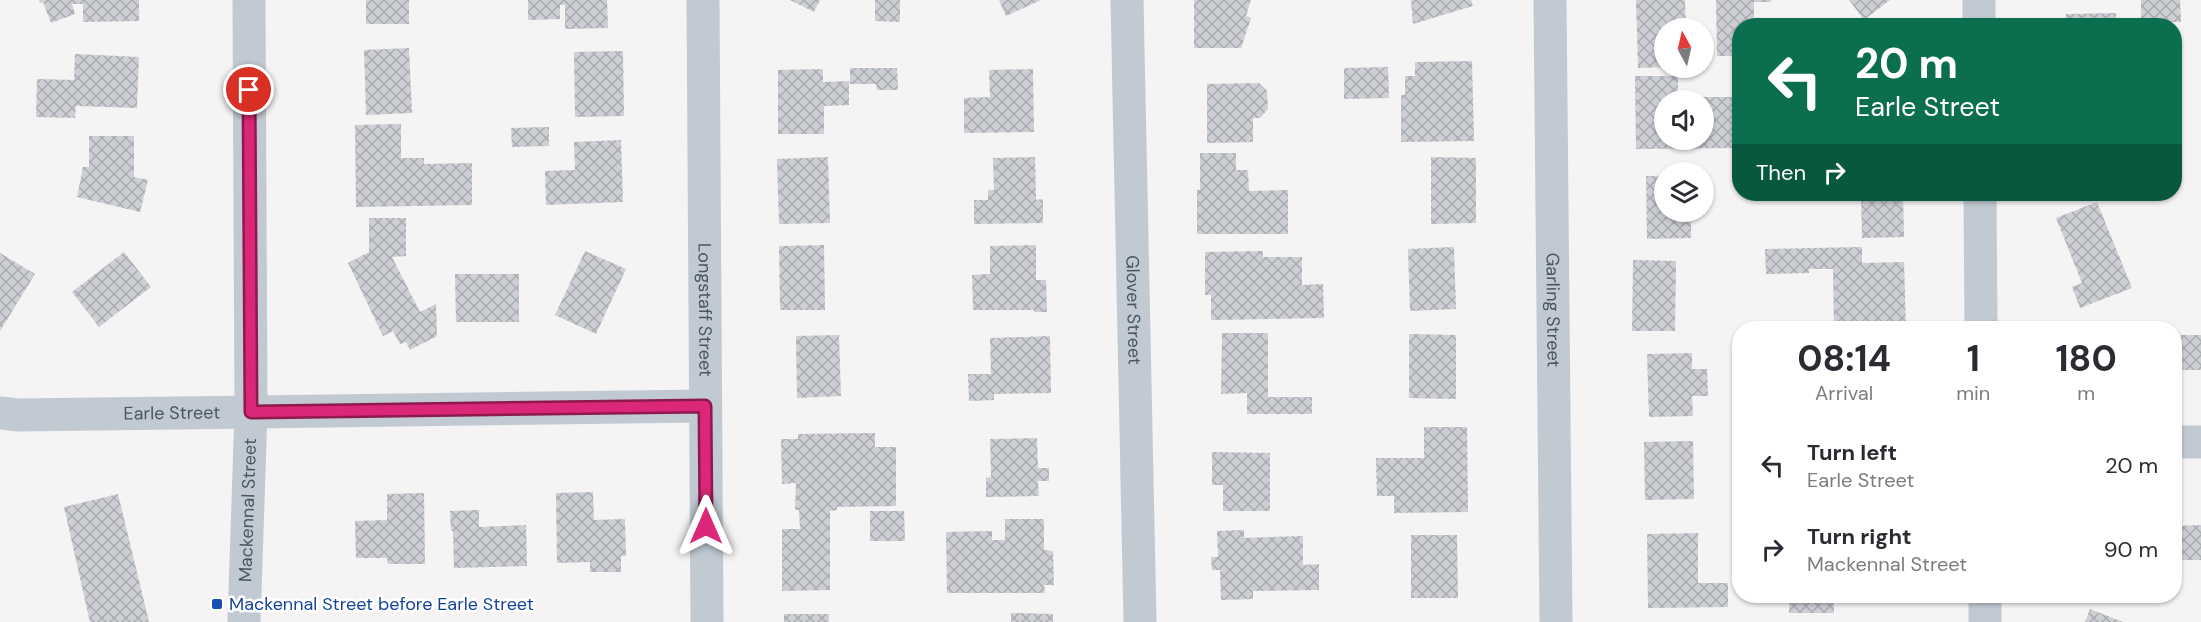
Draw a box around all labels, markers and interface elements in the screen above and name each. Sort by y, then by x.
north arrow [1654,18,1714,78]
map controls [1654,18,1714,222]
text: 20 m [1855,36,1958,91]
icon: left [1756,42,1834,120]
pin [223,64,274,115]
icon: arrive [232,73,265,106]
text: Earle Street [1855,89,2000,124]
button: sound [1654,90,1714,150]
icon: right [1818,156,1851,189]
text: Then [1756,158,1806,187]
button: layers [1654,162,1714,222]
street label: Longstaff Street [693,243,717,377]
street label: Garling Street [1540,253,1566,367]
street label: Glover Street [1120,255,1147,365]
text: 08:14 [1797,335,1891,382]
text: 1 [1967,335,1980,382]
text: 180 [2056,335,2117,382]
text: Arrival [1815,380,1873,406]
text: min [1956,380,1990,406]
text: m [2077,380,2095,406]
street label: Earle Street [123,400,220,426]
street label: Mackennal Street [233,438,262,583]
text: Turn left [1807,438,1897,467]
icon: left [1756,449,1789,482]
text: 20 m [2105,451,2158,480]
text: Earle Street [1807,467,1914,493]
position arrow [674,494,738,558]
text: Turn right [1807,522,1912,551]
icon: right [1756,533,1789,566]
text: 90 m [2104,535,2158,564]
text: Mackennal Street [1807,551,1967,577]
place label: Mackennal Street before Earle Street [229,592,534,616]
marker: Mackennal Street before Earle Street [210,597,224,611]

